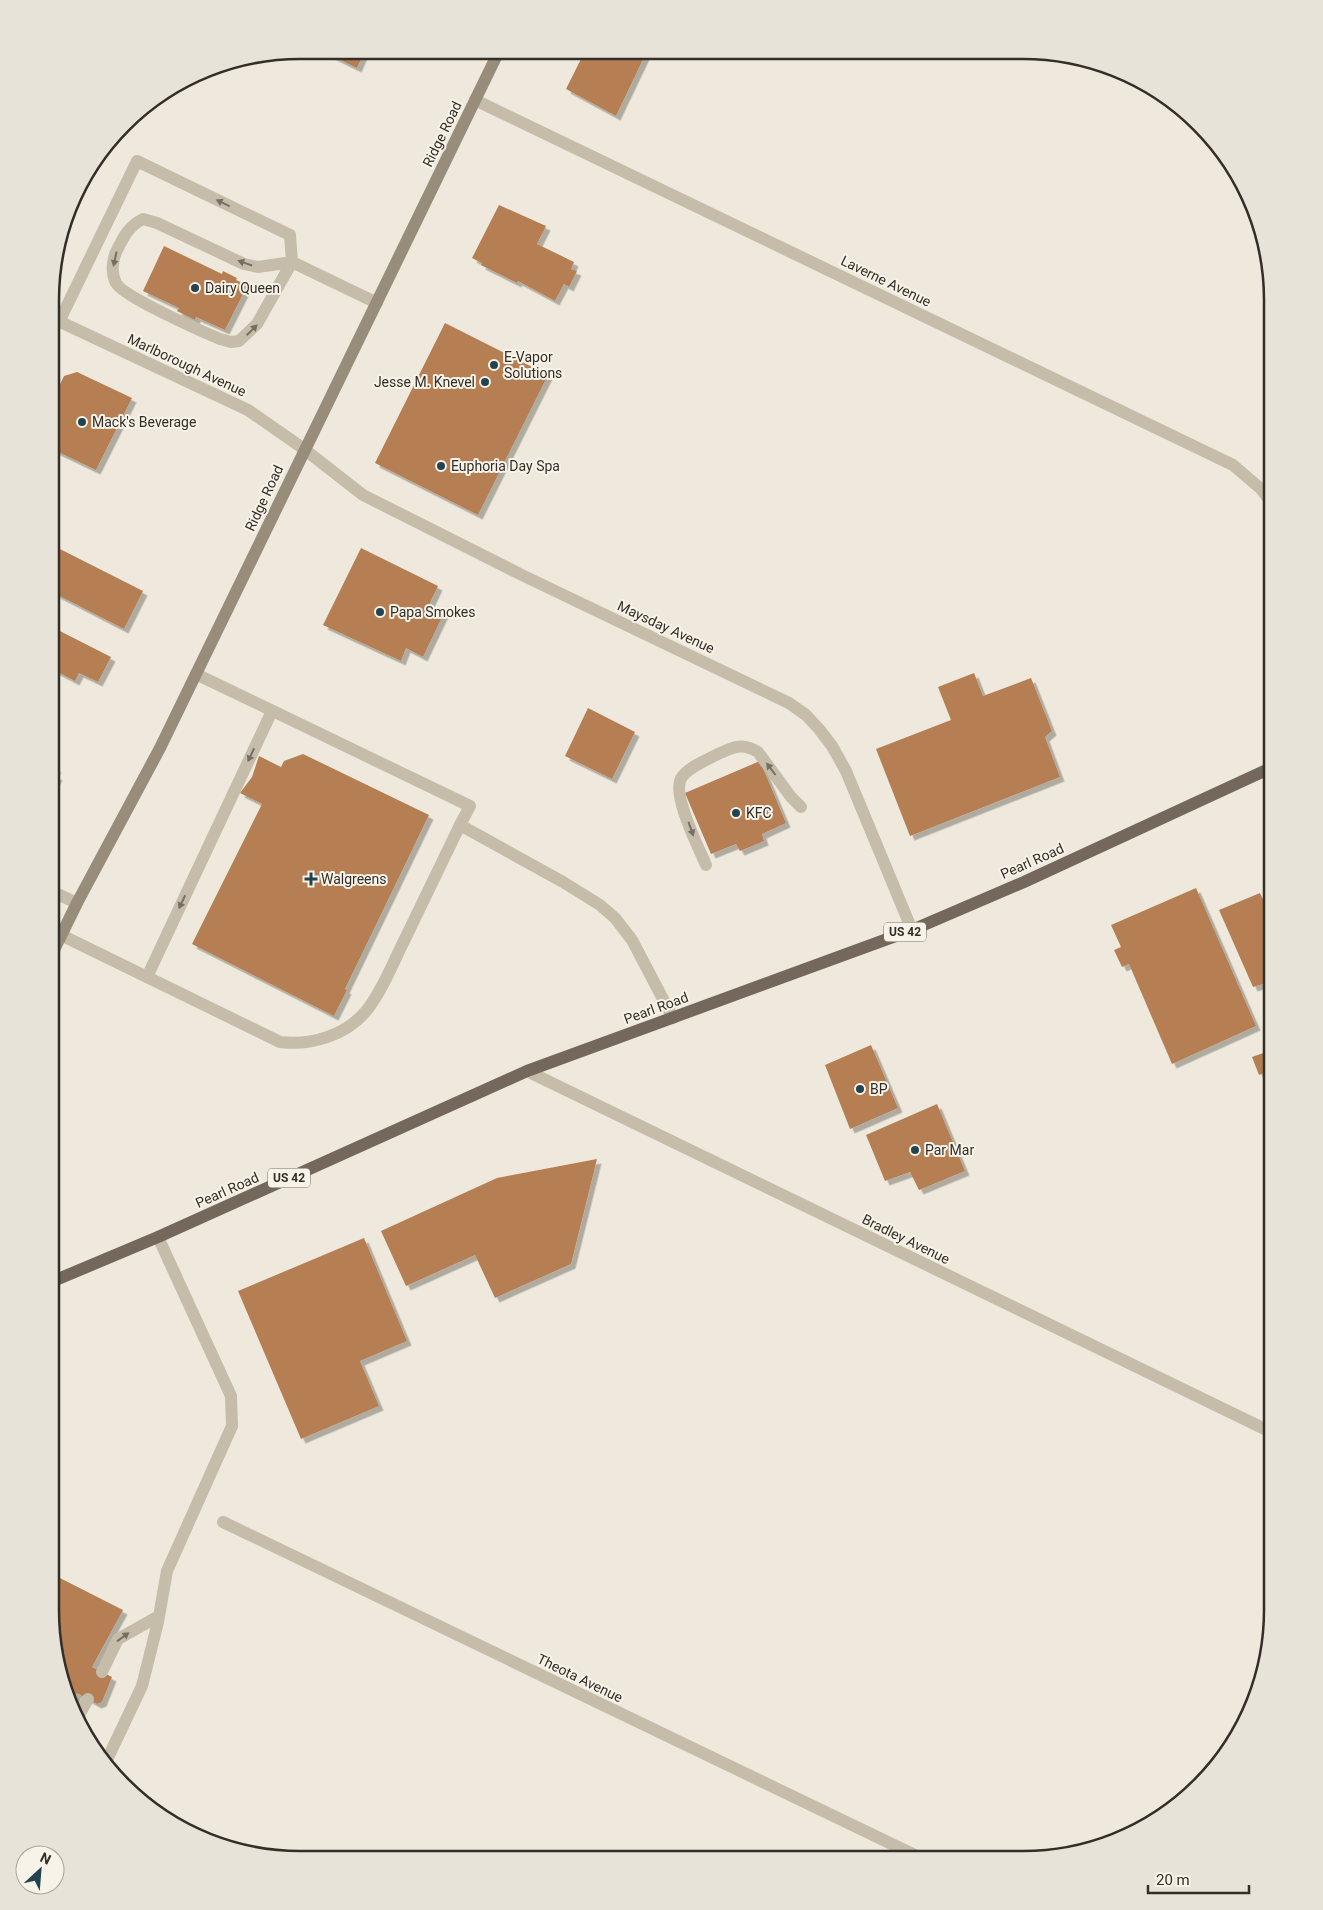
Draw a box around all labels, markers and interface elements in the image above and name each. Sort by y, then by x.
street label: Ridge Road [419,99,465,169]
one-way arrow [216,198,230,206]
one-way arrow [111,252,119,267]
street label: Laverne Avenue [838,252,934,310]
one-way arrow [237,259,252,266]
place label: Dairy Queen [205,280,280,296]
marker: Dairy Queen [189,282,201,294]
one-way arrow [245,324,257,336]
street label: Marlborough Avenue [125,330,249,400]
place label: E-Vapor Solutions [504,349,562,381]
marker: E-Vapor Solutions [488,359,500,371]
place label: Jesse M. Knevel [374,374,475,390]
marker: Jesse M. Knevel [479,376,491,388]
place label: Mack's Beverage [92,414,196,430]
marker: Mack's Beverage [76,416,88,428]
place label: Euphoria Day Spa [451,458,560,474]
marker: Euphoria Day Spa [435,460,447,472]
street label: Ridge Road [242,463,286,533]
street label: Maysday Avenue [615,598,717,656]
place label: Papa Smokes [390,604,476,620]
marker: Papa Smokes [374,606,386,618]
one-way arrow [247,748,255,762]
one-way arrow [766,762,776,776]
place label: KFC [746,805,772,821]
marker: KFC [730,807,742,819]
one-way arrow [687,822,695,837]
street label: Pearl Road [998,840,1066,882]
place label: Walgreens [321,871,387,887]
marker: Walgreens [305,873,317,885]
one-way arrow [178,895,186,909]
road number: US 42 [884,922,926,942]
street label: Pearl Road [622,989,690,1027]
place label: BP [870,1081,888,1097]
marker: BP [854,1083,866,1095]
place label: Par Mar [925,1142,974,1158]
marker: Par Mar [909,1144,921,1156]
road number: US 42 [268,1168,310,1188]
street label: Pearl Road [193,1169,261,1211]
street label: Bradley Avenue [860,1211,952,1267]
one-way arrow [116,1632,130,1642]
street label: Theota Avenue [535,1650,625,1706]
north arrow [15,1845,65,1895]
text: N [38,1849,54,1868]
scale bar [1148,1862,1249,1894]
text: 20 m [1156,1871,1190,1889]

